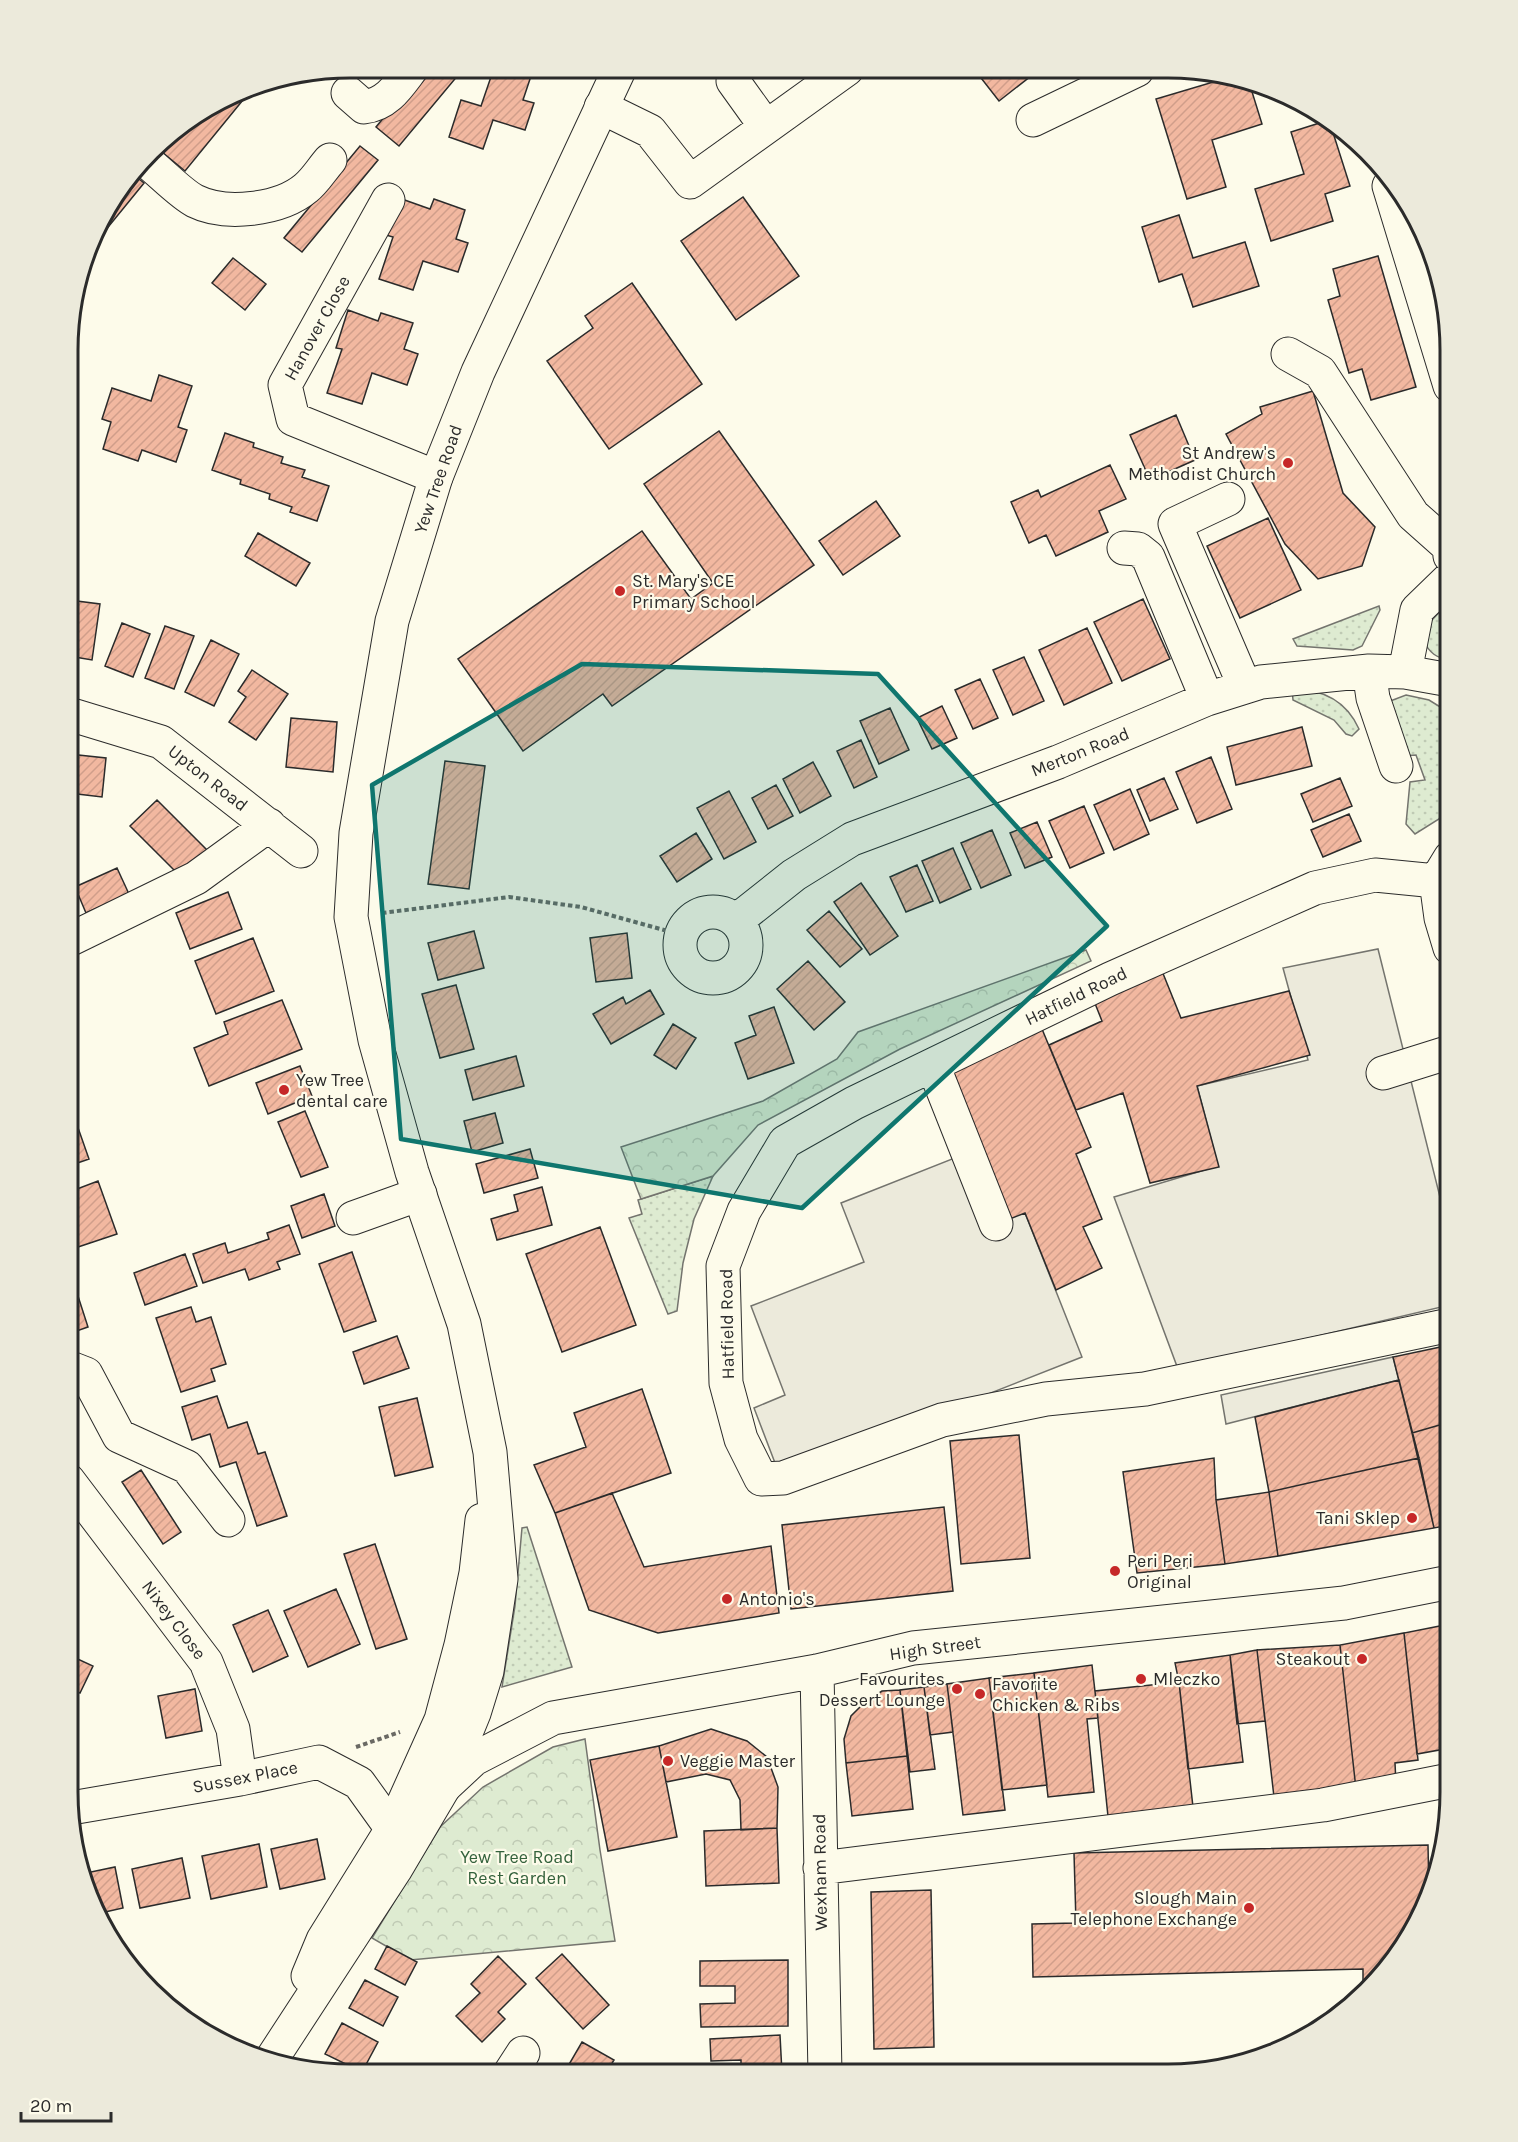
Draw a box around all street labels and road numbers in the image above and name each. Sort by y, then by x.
street label: Hanover Close [279,272,355,384]
street label: Yew Tree Road [409,422,467,536]
street label: Merton Road [1028,722,1132,782]
street label: Upton Road [164,740,252,816]
street label: Hatfield Road [1021,962,1131,1030]
street label: Hatfield Road [715,1268,739,1380]
street label: Nixey Close [137,1576,211,1664]
street label: High Street [888,1631,982,1665]
street label: Sussex Place [190,1756,300,1798]
street label: Wexham Road [808,1813,832,1931]

